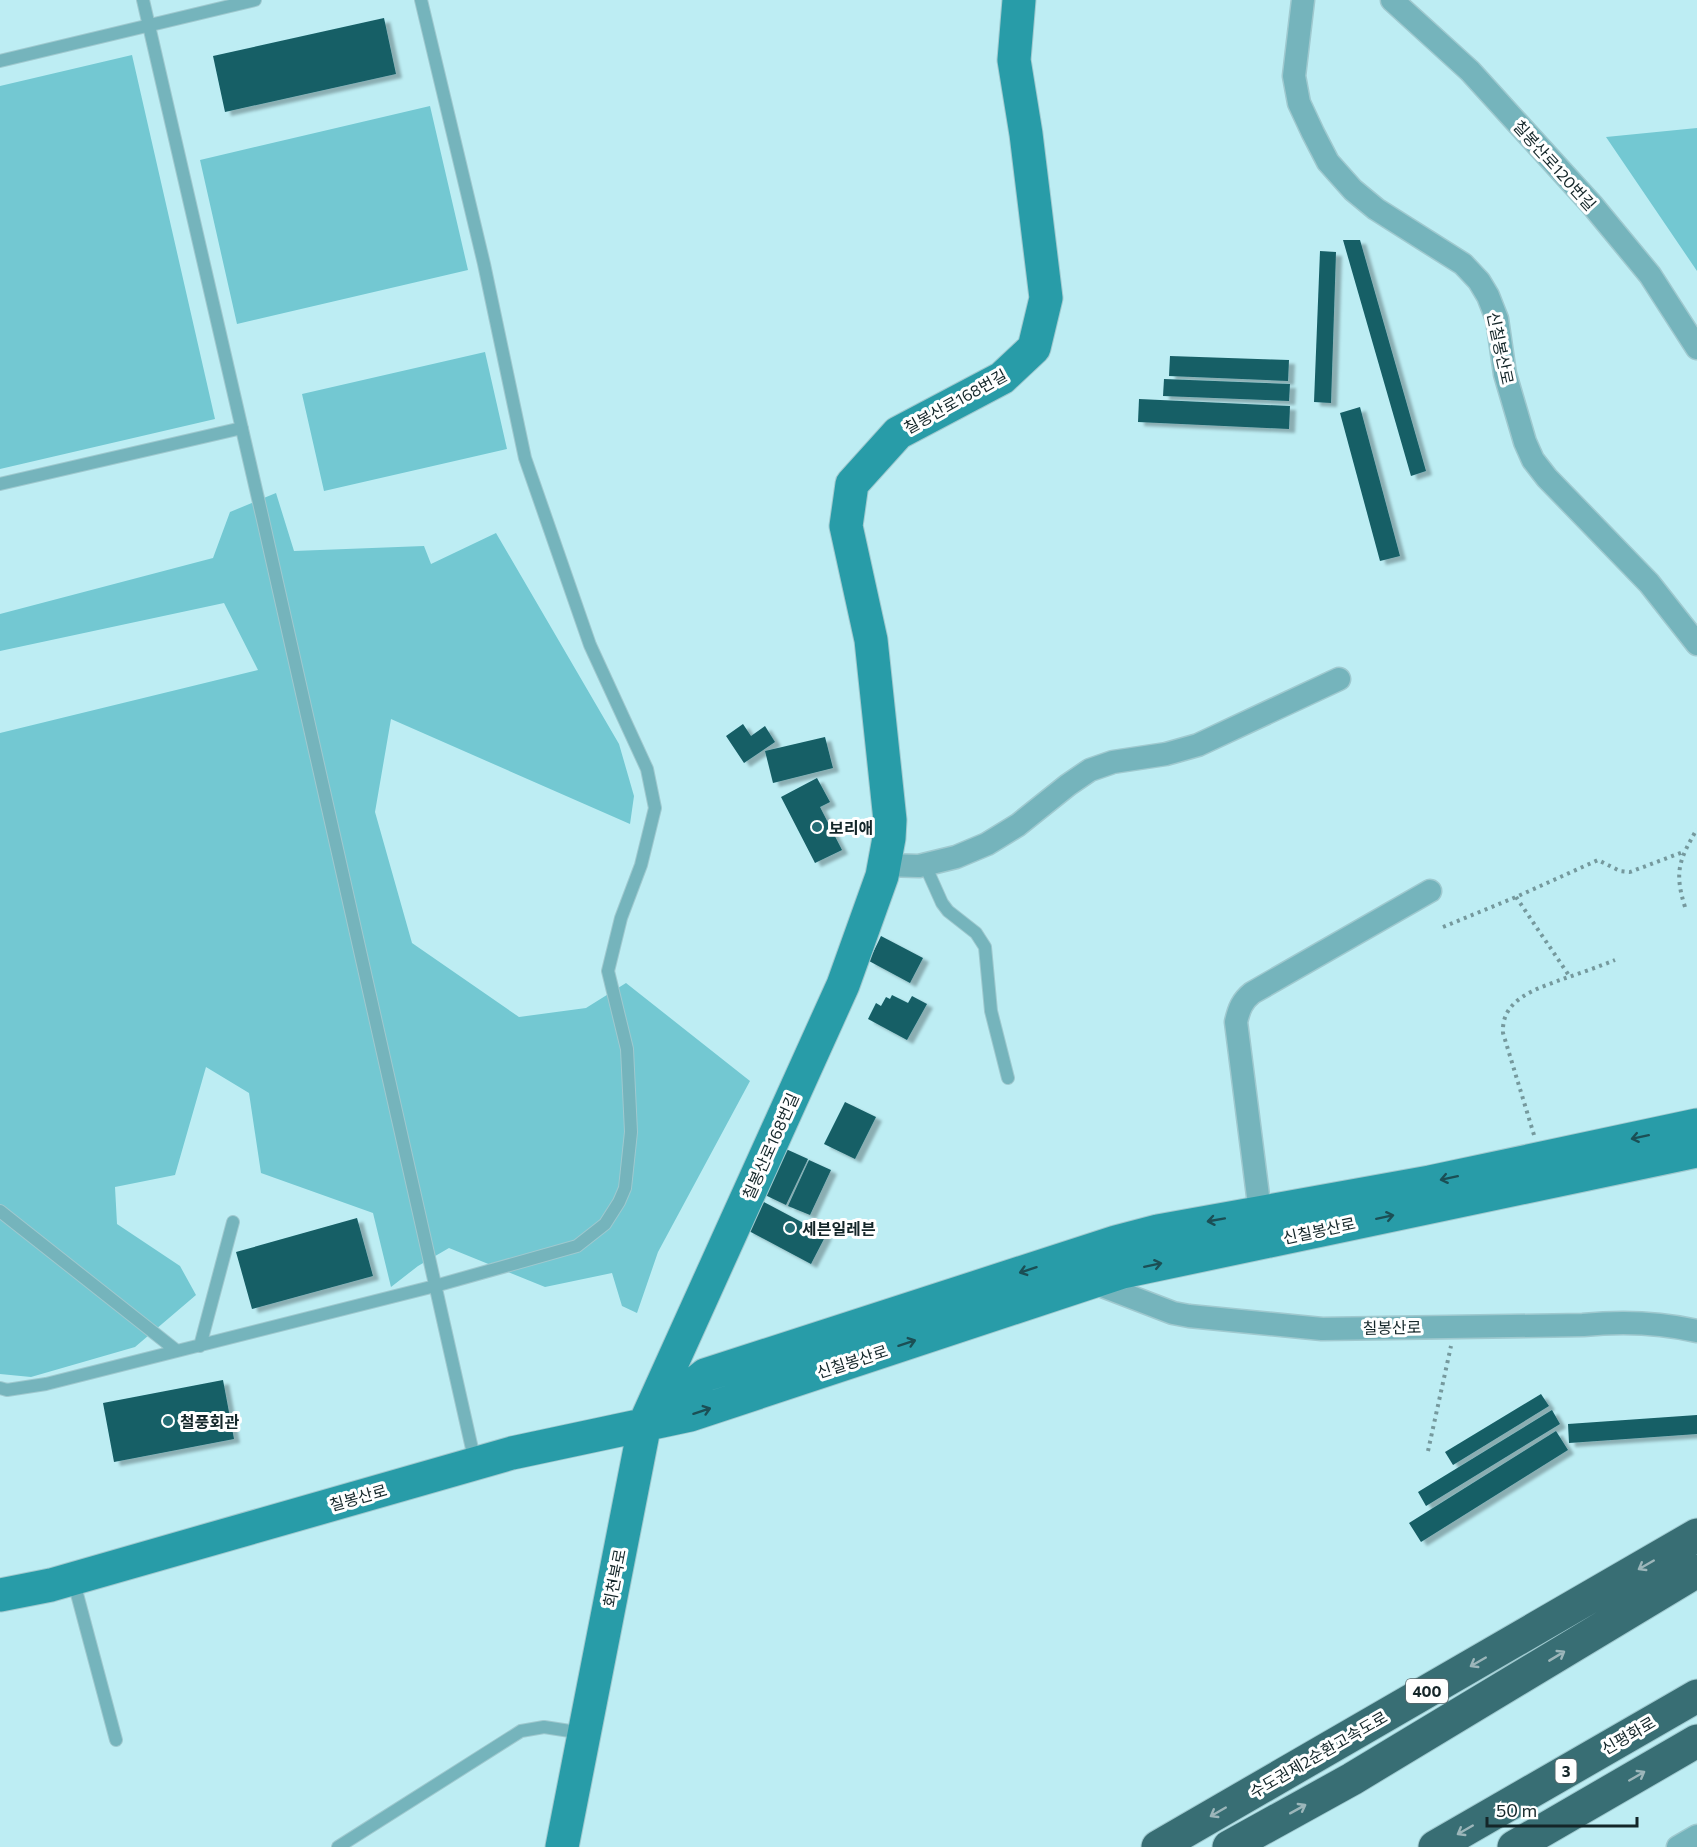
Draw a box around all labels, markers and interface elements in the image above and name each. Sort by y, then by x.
street label: 칠봉산로120번길 [1510,116,1600,214]
street label: 신칠봉산로 [1484,310,1518,386]
street label: 칠봉산로168번길 [900,365,1010,437]
place label: 보리애 [829,818,873,837]
marker: 보리애 [810,820,824,834]
street label: 칠봉산로168번길 [738,1090,802,1202]
one-way arrow [1631,1132,1650,1143]
one-way arrow [1440,1173,1459,1184]
one-way arrow [1375,1210,1394,1222]
street label: 신칠봉산로 [1281,1213,1357,1247]
one-way arrow [1207,1215,1226,1226]
place label: 세븐일레븐 [802,1219,876,1238]
marker: 세븐일레븐 [783,1221,797,1235]
one-way arrow [1143,1259,1162,1271]
one-way arrow [1019,1266,1038,1277]
street label: 칠봉산로 [1362,1317,1422,1337]
one-way arrow [897,1337,916,1348]
street label: 신칠봉산로 [814,1341,890,1381]
one-way arrow [692,1405,711,1416]
place label: 철풍회관 [180,1412,239,1431]
marker: 철풍회관 [161,1414,175,1428]
street label: 칠봉산로 [327,1480,389,1514]
street label: 회천북로 [599,1547,629,1609]
one-way arrow [1638,1559,1655,1571]
one-way arrow [1548,1649,1565,1661]
one-way arrow [1469,1657,1487,1668]
road number: 400 [1406,1679,1448,1703]
street label: 수도권제2순환고속도로 [1246,1707,1391,1801]
street label: 신평화로 [1598,1712,1658,1758]
road number: 3 [1556,1759,1576,1783]
one-way arrow [1628,1769,1645,1781]
scale bar [1487,1790,1637,1828]
text: 50 m [1496,1799,1537,1821]
one-way arrow [1289,1803,1307,1814]
one-way arrow [1210,1807,1227,1819]
one-way arrow [1456,1825,1474,1836]

